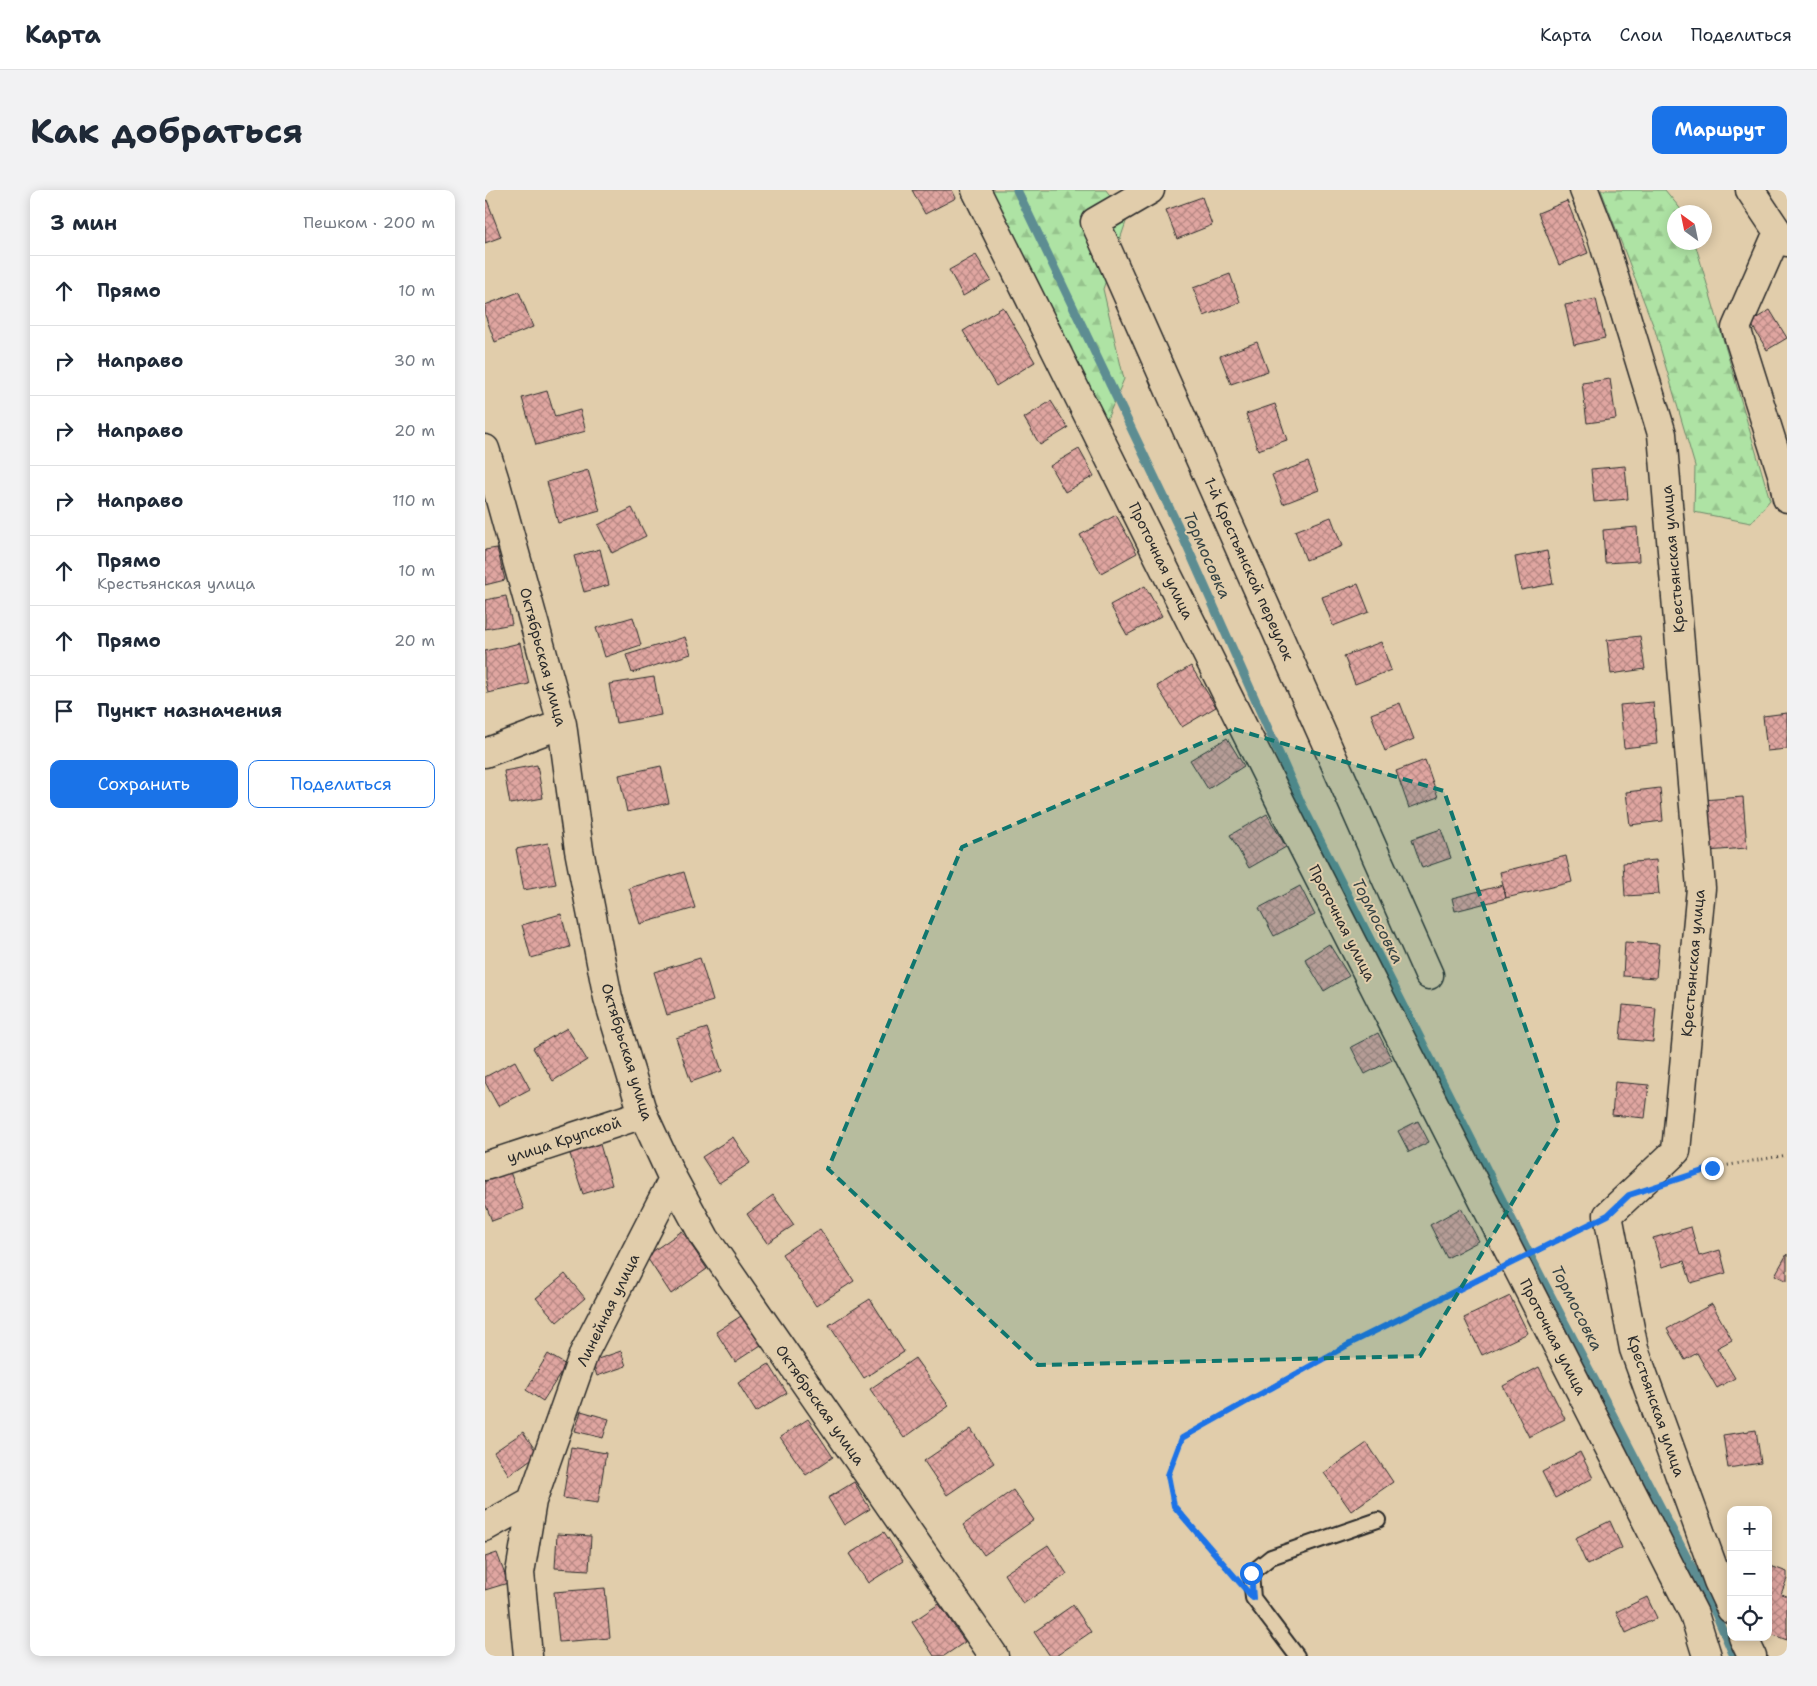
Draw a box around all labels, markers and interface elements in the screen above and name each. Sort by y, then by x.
text: Карта [25,19,101,51]
text: Карта [1540,23,1591,47]
text: Слои [1619,23,1663,47]
text: Поделиться [1691,23,1792,47]
button: Маршрут [1652,106,1787,154]
text: Как добраться [30,107,303,154]
north arrow [1667,205,1712,250]
text: 3 мин [50,209,117,237]
text: Пешком · 200 m [304,212,435,233]
icon: ahead [50,277,78,305]
text: Прямо [97,278,161,303]
text: 10 m [398,280,435,301]
icon: right [50,347,78,375]
text: Направо [97,348,183,373]
text: 30 m [394,350,435,371]
icon: right [50,417,78,445]
text: Направо [97,418,183,443]
text: 20 m [394,420,435,441]
street label: 1-й Крестьянской переулок [1199,474,1299,664]
street label: Крестьянская улица [1657,484,1689,634]
icon: right [50,487,78,515]
text: Направо [97,488,183,513]
text: 110 m [392,490,435,511]
street label: Проточная улица [1124,499,1198,624]
water label: Тормосовка [1178,508,1236,602]
text: Прямо [97,548,161,573]
icon: ahead [50,557,78,585]
text: 10 m [398,560,435,581]
text: Крестьянская улица [97,573,255,594]
street label: Октябрьская улица [515,585,571,729]
icon: ahead [50,627,78,655]
text: Прямо [97,628,161,653]
text: 20 m [394,630,435,651]
icon: arrive [50,697,78,725]
text: Пункт назначения [97,698,282,723]
button: Сохранить [50,760,238,808]
button: Поделиться [248,760,435,808]
street label: Проточная улица [1304,861,1380,985]
water label: Тормосовка [1347,875,1409,968]
street label: Крестьянская улица [1677,888,1709,1038]
street label: Октябрьская улица [597,981,658,1124]
street label: улица Крупской [504,1112,624,1168]
route end [1701,1157,1724,1180]
street label: Линейная улица [572,1250,644,1370]
water label: Тормосовка [1546,1262,1608,1355]
street label: Проточная улица [1515,1275,1591,1399]
street label: Крестьянская улица [1622,1333,1690,1480]
street label: Октябрьская улица [771,1341,870,1470]
map controls [1727,1506,1772,1641]
button: + [1727,1506,1772,1551]
button: − [1727,1551,1772,1596]
route start [1240,1562,1263,1585]
button: locate [1727,1596,1772,1641]

